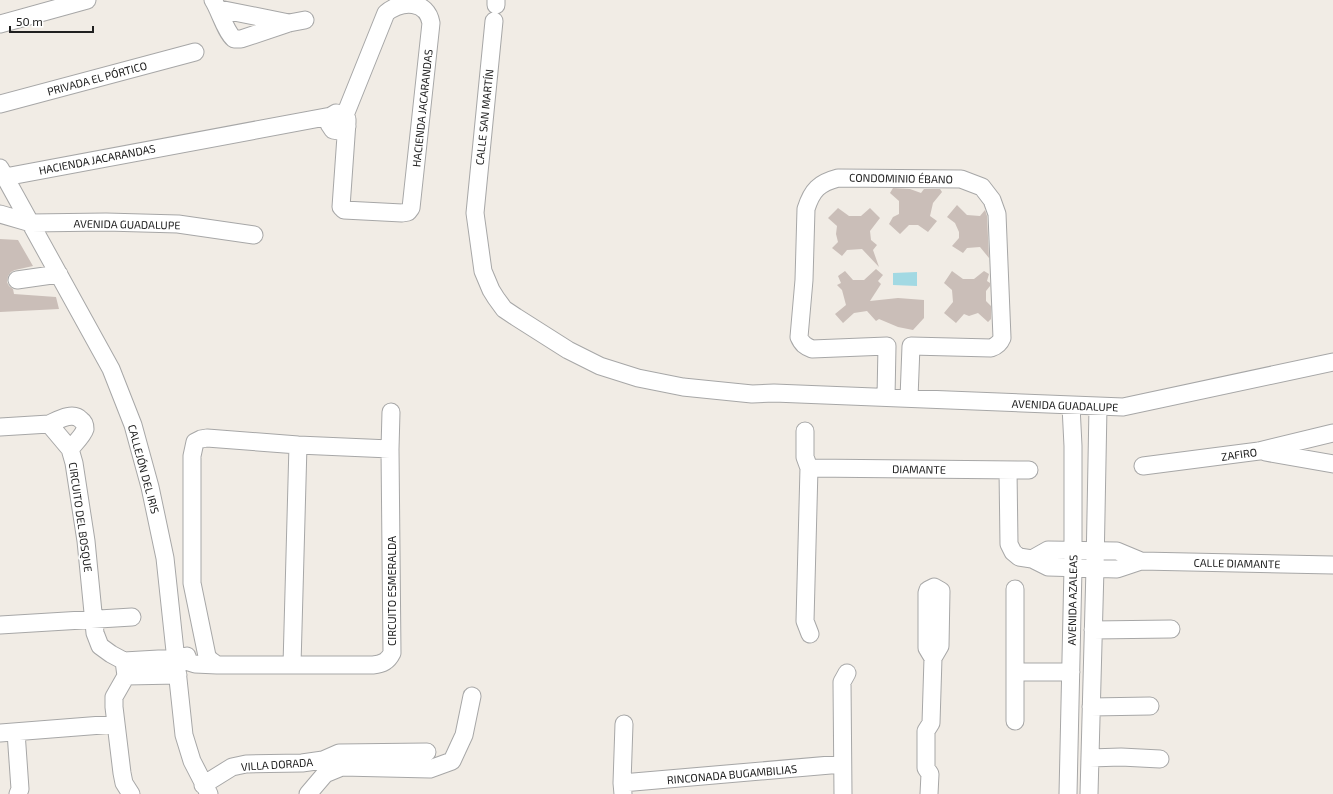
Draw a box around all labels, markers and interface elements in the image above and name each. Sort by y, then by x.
scale bar [10,8,93,34]
text: 50 m [16,14,43,28]
street label: HACIENDA JACARANDAS [409,48,435,168]
street label: PRIVADA EL PÓRTICO [46,58,148,98]
street label: CALLE SAN MARTÍN [472,68,496,166]
street label: HACIENDA JACARANDAS [38,141,156,177]
street label: CONDOMINIO ÉBANO [849,171,953,185]
street label: AVENIDA GUADALUPE [73,217,181,231]
street label: AVENIDA GUADALUPE [1011,397,1119,413]
street label: CALLEJÓN DEL IRIS [126,423,162,515]
street label: ZAFIRO [1220,445,1258,463]
street label: CIRCUITO DEL BOSQUE [66,461,95,573]
street label: DIAMANTE [892,462,946,476]
street label: CIRCUITO ESMERALDA [385,536,398,646]
street label: AVENIDA AZALEAS [1065,555,1079,645]
street label: CALLE DIAMANTE [1193,556,1281,570]
street label: VILLA DORADA [240,755,314,773]
street label: RINCONADA BUGAMBILIAS [666,762,798,786]

